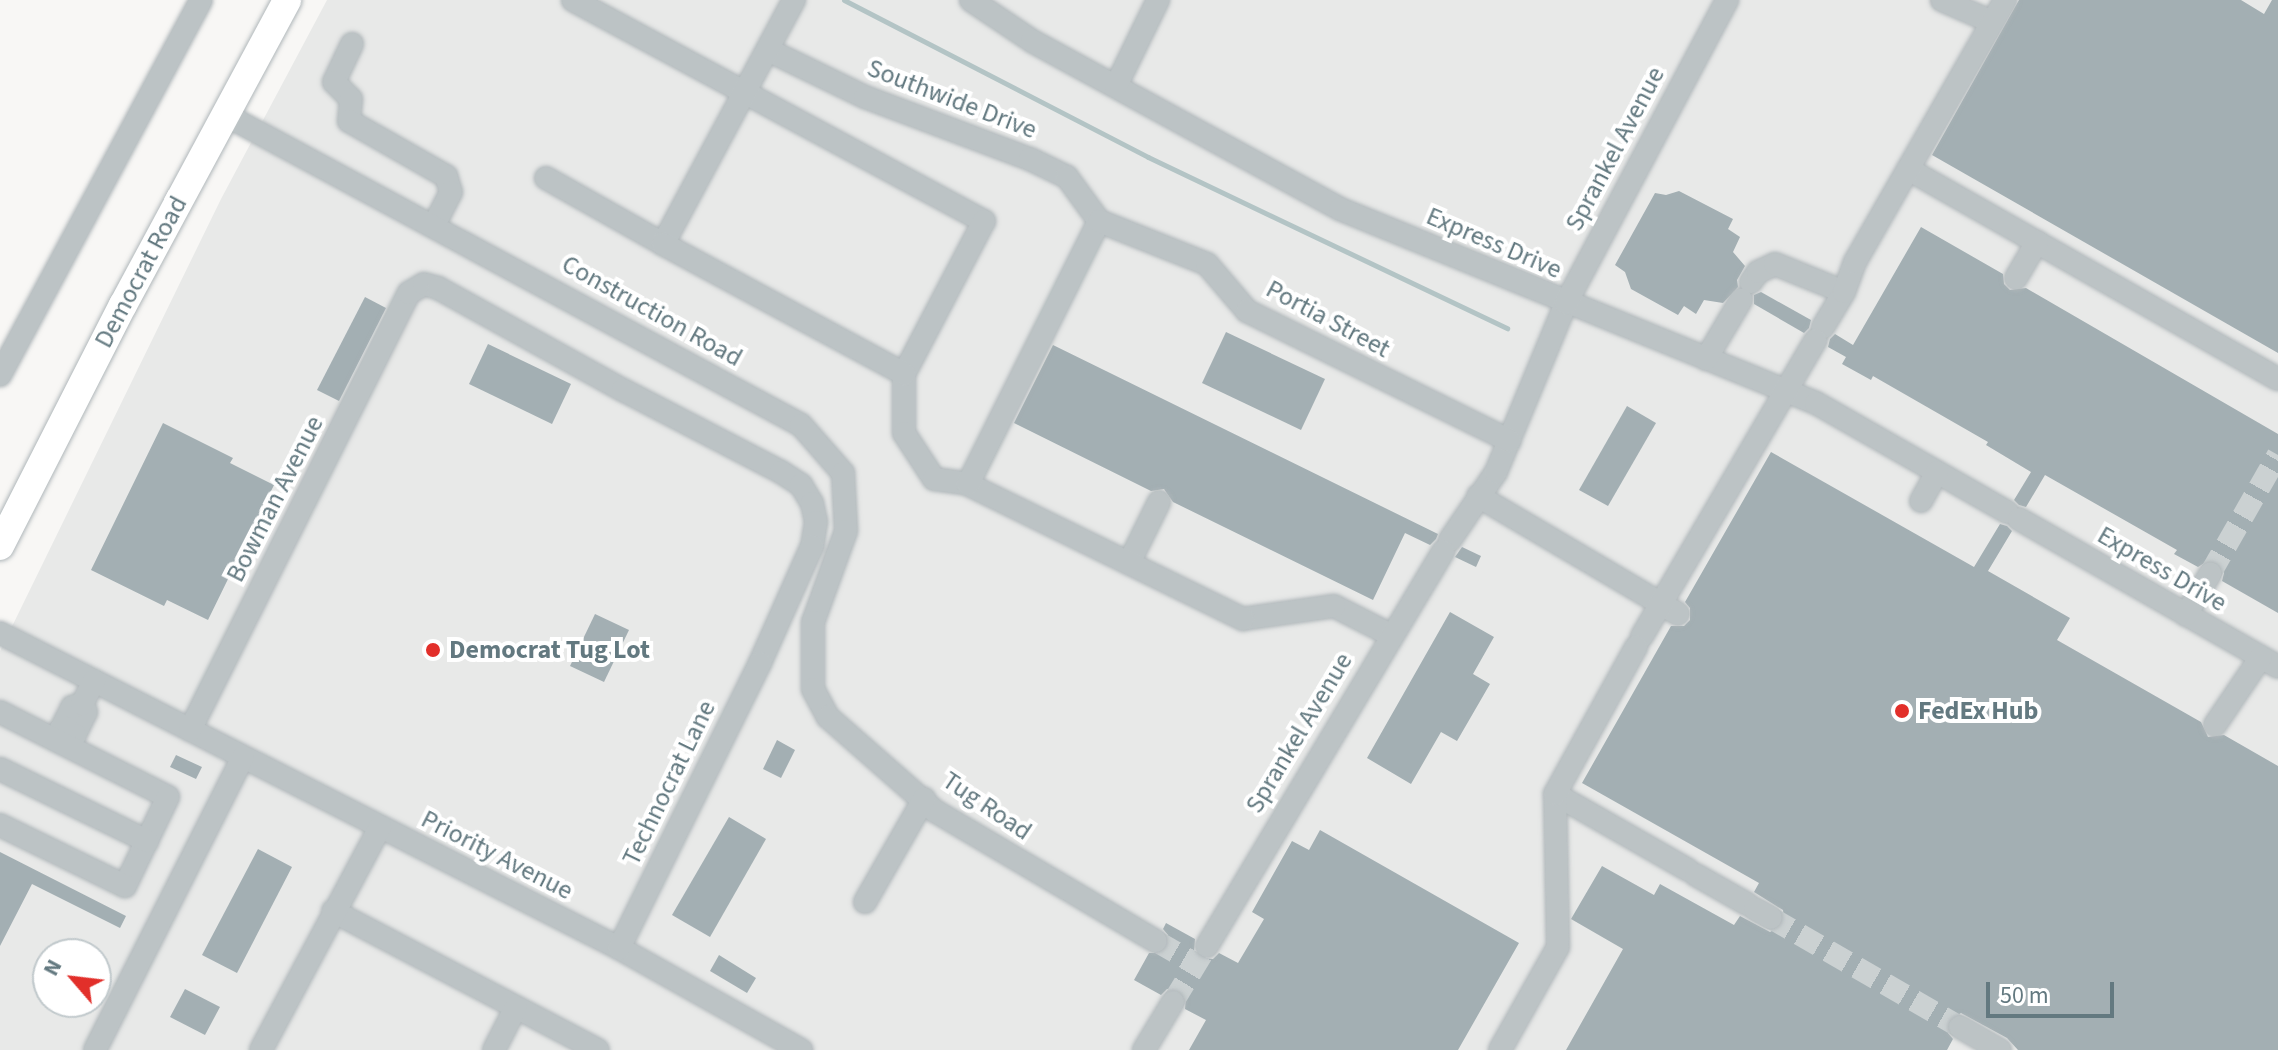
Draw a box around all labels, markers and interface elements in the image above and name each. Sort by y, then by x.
street label: Southwide Drive [863,52,1041,146]
street label: Sprankel Avenue [1559,62,1671,236]
street label: Democrat Road [88,191,194,353]
street label: Express Drive [1422,201,1566,285]
street label: Construction Road [556,248,748,374]
street label: Portia Street [1261,273,1395,365]
street label: Bowman Avenue [220,411,330,587]
street label: Express Drive [2092,520,2232,618]
place label: Democrat Tug Lot [449,634,650,666]
marker: Democrat Tug Lot [424,641,442,659]
street label: Sprankel Avenue [1239,647,1359,819]
place label: FedEx Hub [1918,695,2038,727]
street label: Technocrat Lane [616,696,722,870]
marker: FedEx Hub [1893,702,1911,720]
street label: Tug Road [936,765,1038,847]
street label: Priority Avenue [416,803,578,907]
north arrow [32,938,112,1018]
text: N [35,954,70,982]
scale bar [1990,966,2118,1016]
text: 50 m [2000,978,2049,1013]

